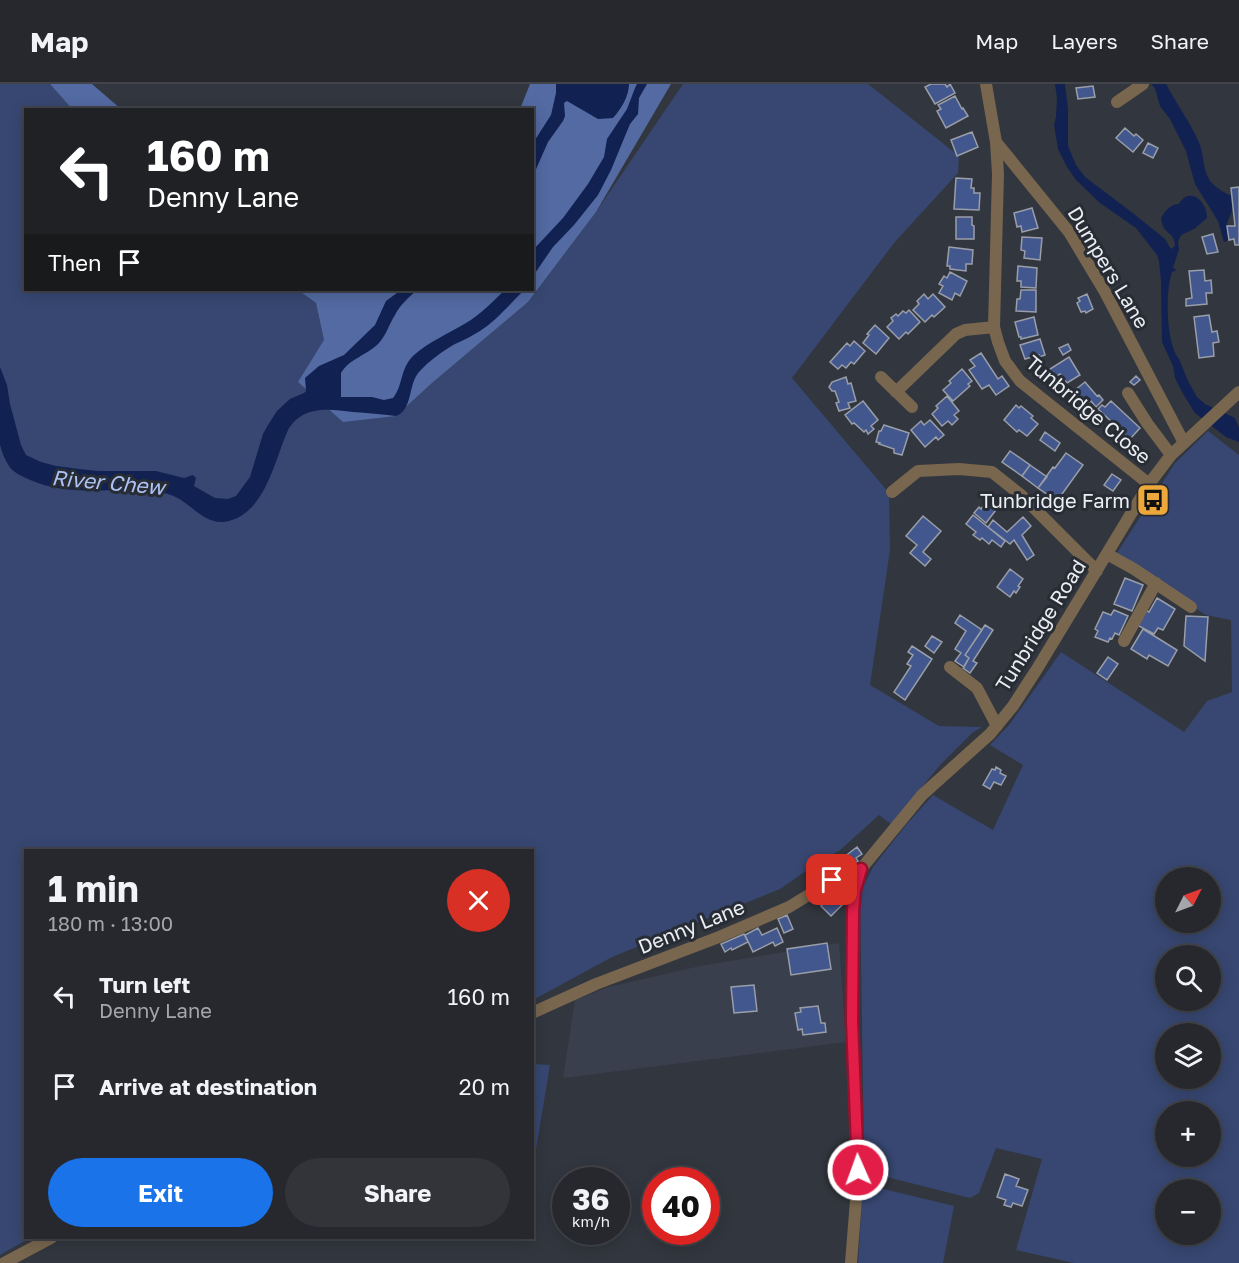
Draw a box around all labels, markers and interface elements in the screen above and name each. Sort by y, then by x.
text: Map [30,25,88,58]
text: Map [975,28,1018,54]
text: Layers [1051,28,1118,54]
text: Share [1151,28,1209,54]
text: 160 m [147,130,270,180]
icon: left [48,132,126,210]
text: Denny Lane [147,181,299,213]
street label: Dumpers Lane [1063,202,1155,332]
icon: arrive [113,246,146,279]
text: Then [48,249,101,276]
street label: Tunbridge Close [1022,350,1156,468]
water label: River Chew [51,464,168,500]
bus stop icon: Tunbridge Farm [1135,482,1171,518]
place label: Tunbridge Farm [980,488,1130,512]
street label: Tunbridge Road [990,555,1090,695]
pin [806,854,857,905]
icon: arrive [815,863,848,896]
text: 1 min [48,867,139,910]
north arrow [1155,867,1221,933]
map controls [1155,867,1221,1245]
button: close [447,869,510,932]
street label: Denny Lane [634,894,748,958]
text: 180 m · 13:00 [48,911,173,935]
button: search [1155,945,1221,1011]
text: Turn left [99,971,190,998]
icon: left [48,980,81,1013]
text: 160 m [447,983,510,1010]
text: Denny Lane [99,998,212,1022]
button: layers [1155,1023,1221,1089]
icon: arrive [48,1070,81,1103]
text: Arrive at destination [99,1073,317,1100]
text: 20 m [459,1073,510,1100]
button: + [1155,1101,1221,1167]
position arrow [826,1138,890,1202]
button: Exit [48,1158,273,1227]
button: Share [285,1158,510,1227]
speed limit sign: 40 [642,1167,720,1245]
button: − [1155,1179,1221,1245]
text: 36 [572,1181,610,1217]
text: km/h [572,1212,610,1230]

